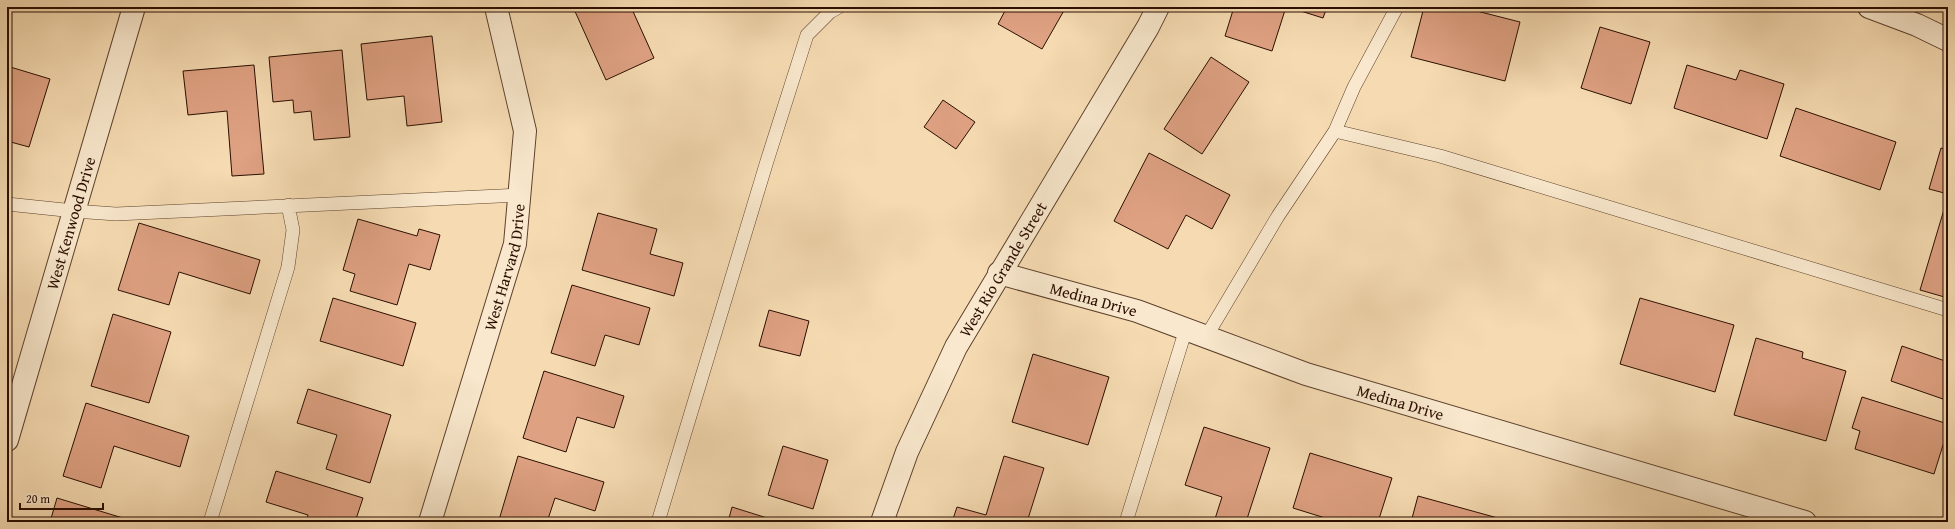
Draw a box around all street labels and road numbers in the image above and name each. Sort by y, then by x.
street label: West Kenwood Drive [40,154,101,292]
street label: West Rio Grande Street [953,197,1053,341]
street label: West Harvard Drive [477,203,531,334]
street label: Medina Drive [1047,276,1140,322]
street label: Medina Drive [1354,378,1447,426]

